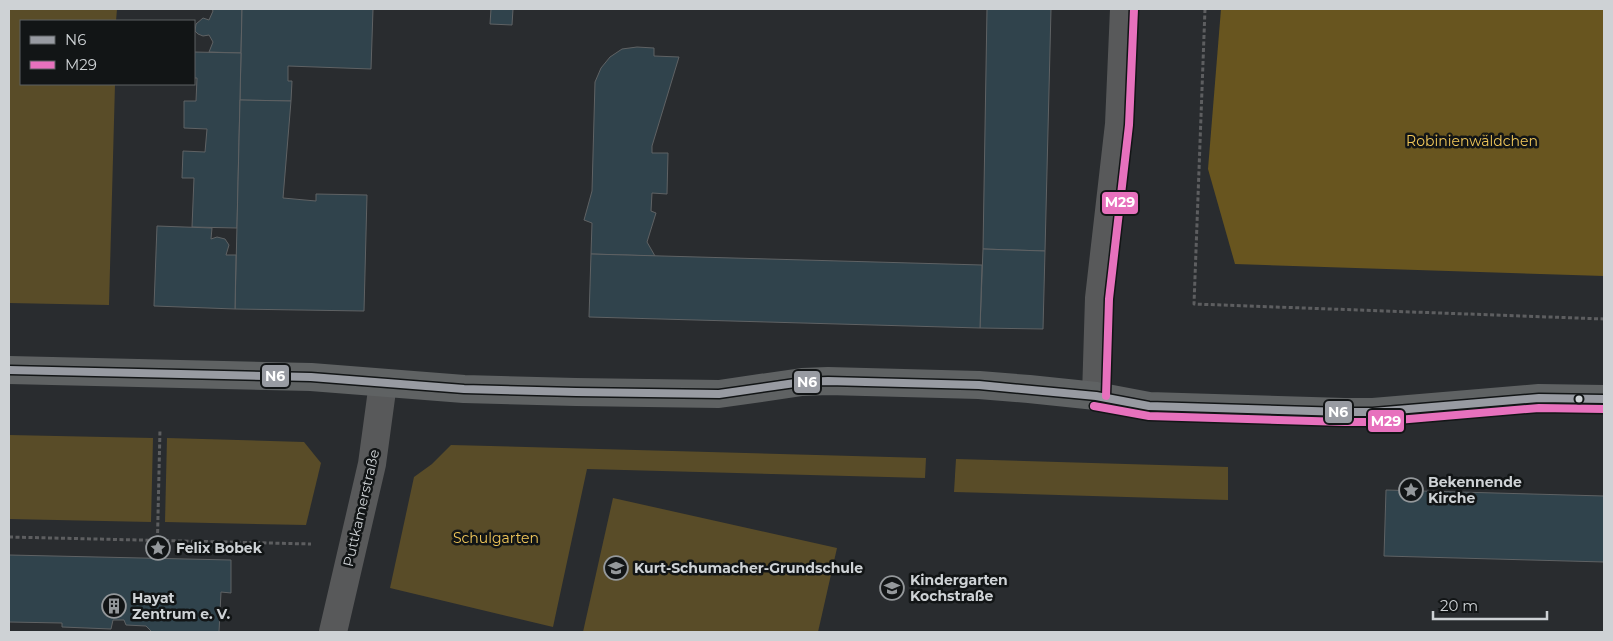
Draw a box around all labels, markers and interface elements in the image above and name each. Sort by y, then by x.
legend [20,20,195,85]
text: N6 [65,30,86,49]
text: M29 [65,55,97,74]
park label: Robinienwäldchen [1406,132,1538,150]
line badge: M29 [1101,191,1139,215]
text: M29 [1105,193,1135,211]
line badge: N6 [261,364,290,388]
text: N6 [265,367,285,385]
line badge: N6 [793,370,821,394]
text: N6 [797,373,817,391]
unlabelled marker [1574,394,1584,404]
line badge: N6 [1324,400,1353,424]
text: N6 [1328,403,1348,421]
line badge: M29 [1367,409,1405,433]
text: M29 [1371,412,1401,430]
street label: Puttkamerstraße [339,448,383,568]
place label: Bekennende Kirche [1428,473,1522,507]
place icon: Bekennende Kirche [1398,477,1424,503]
park label: Schulgarten [453,529,539,547]
place icon: Felix Bobek [145,535,171,561]
place label: Felix Bobek [176,539,263,557]
school or university icon: Kurt-Schumacher-Grundschule [603,555,629,581]
place label: Kurt-Schumacher-Grundschule [634,559,863,577]
place label: Kindergarten Kochstraße [910,571,1008,605]
school or university icon: Kindergarten Kochstraße [879,575,905,601]
scale bar [1433,588,1547,620]
place label: Hayat Zentrum e. V. [132,589,231,623]
building icon: Hayat Zentrum e. V. [101,593,127,619]
text: 20 m [1440,596,1478,615]

